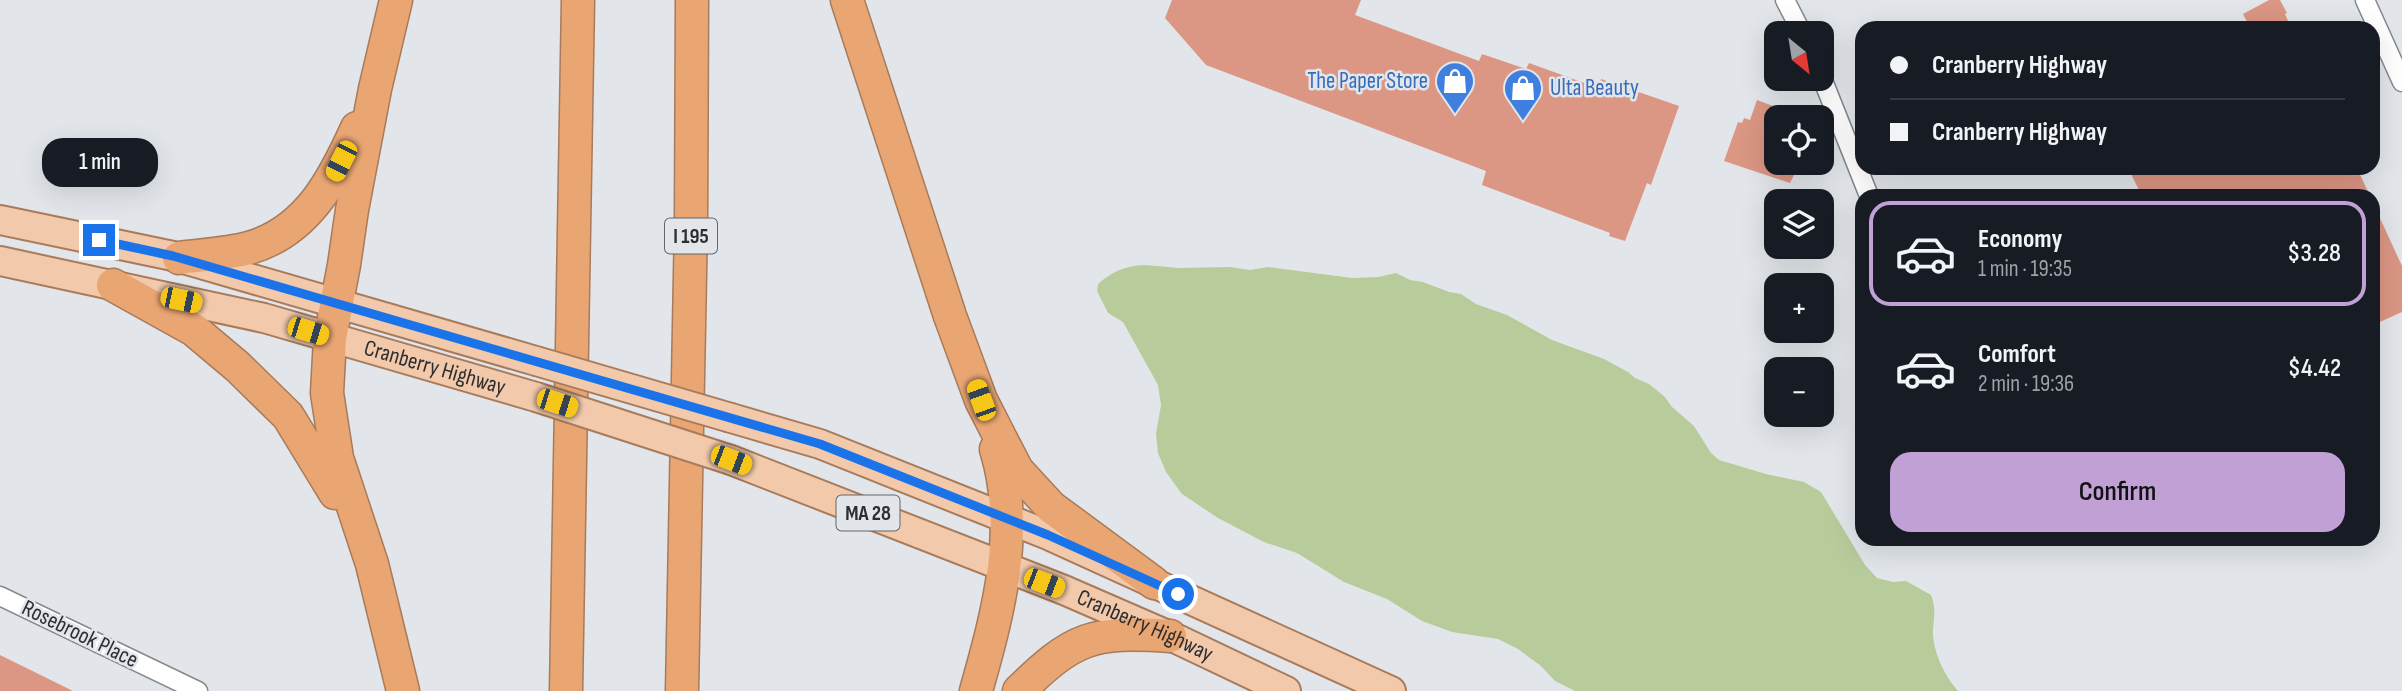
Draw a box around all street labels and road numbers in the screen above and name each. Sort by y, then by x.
road number: I 195 [665,218,717,254]
street label: Cranberry Highway [361,334,509,401]
road number: MA 28 [836,496,900,530]
street label: Cranberry Highway [1073,583,1218,668]
street label: Rosebrook Place [17,594,143,674]

